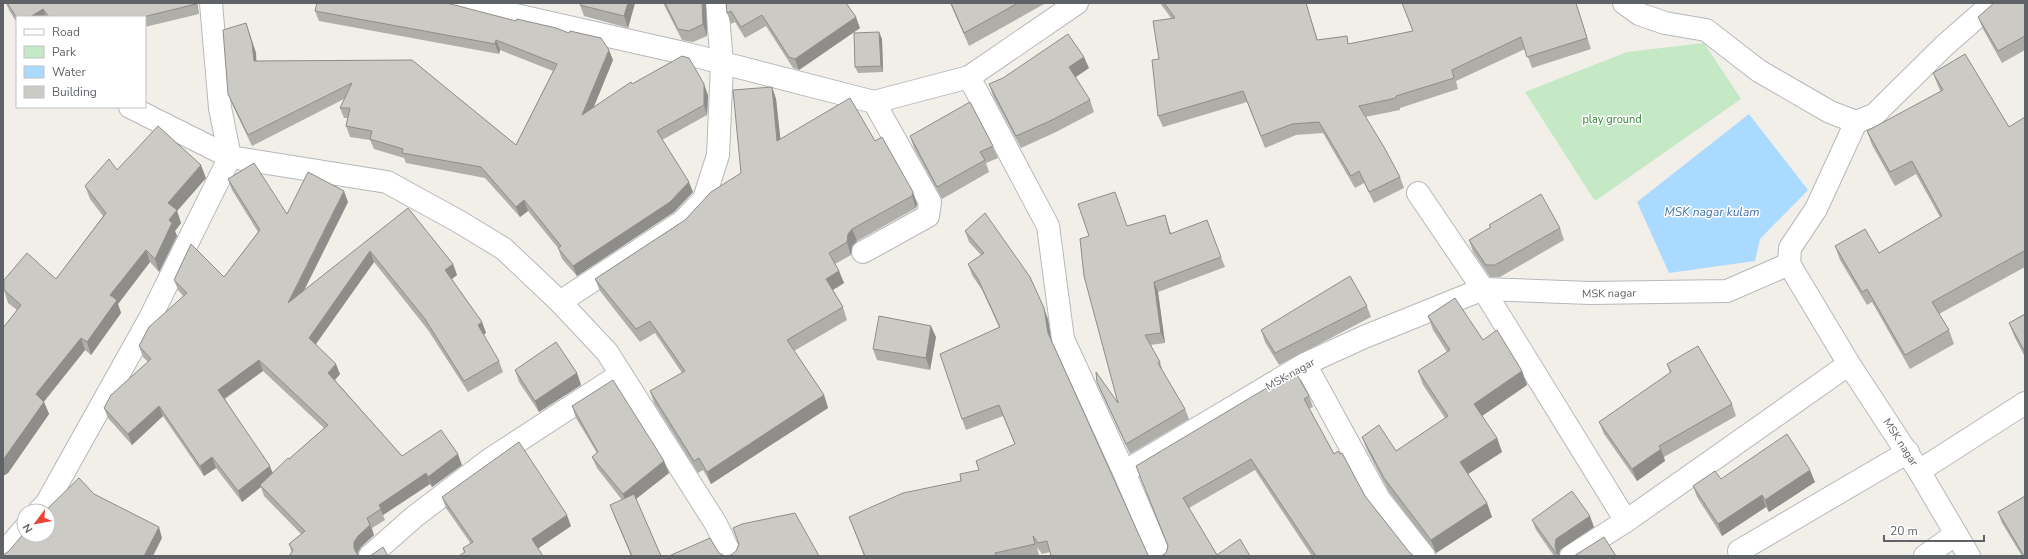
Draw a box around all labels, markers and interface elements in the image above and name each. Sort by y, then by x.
legend [16,16,146,108]
text: Road [52,24,80,40]
text: Park [52,44,77,60]
text: Water [52,64,86,80]
text: Building [52,84,97,100]
park label: play ground [1582,112,1642,127]
water label: MSK nagar kulam [1664,204,1760,220]
street label: MSK nagar [1582,286,1636,301]
street label: MSK nagar [1263,355,1318,394]
street label: MSK nagar [1880,415,1922,469]
north arrow [16,503,56,543]
scale bar [1884,517,1984,543]
text: N [19,521,36,536]
text: 20 m [1890,523,1918,539]

